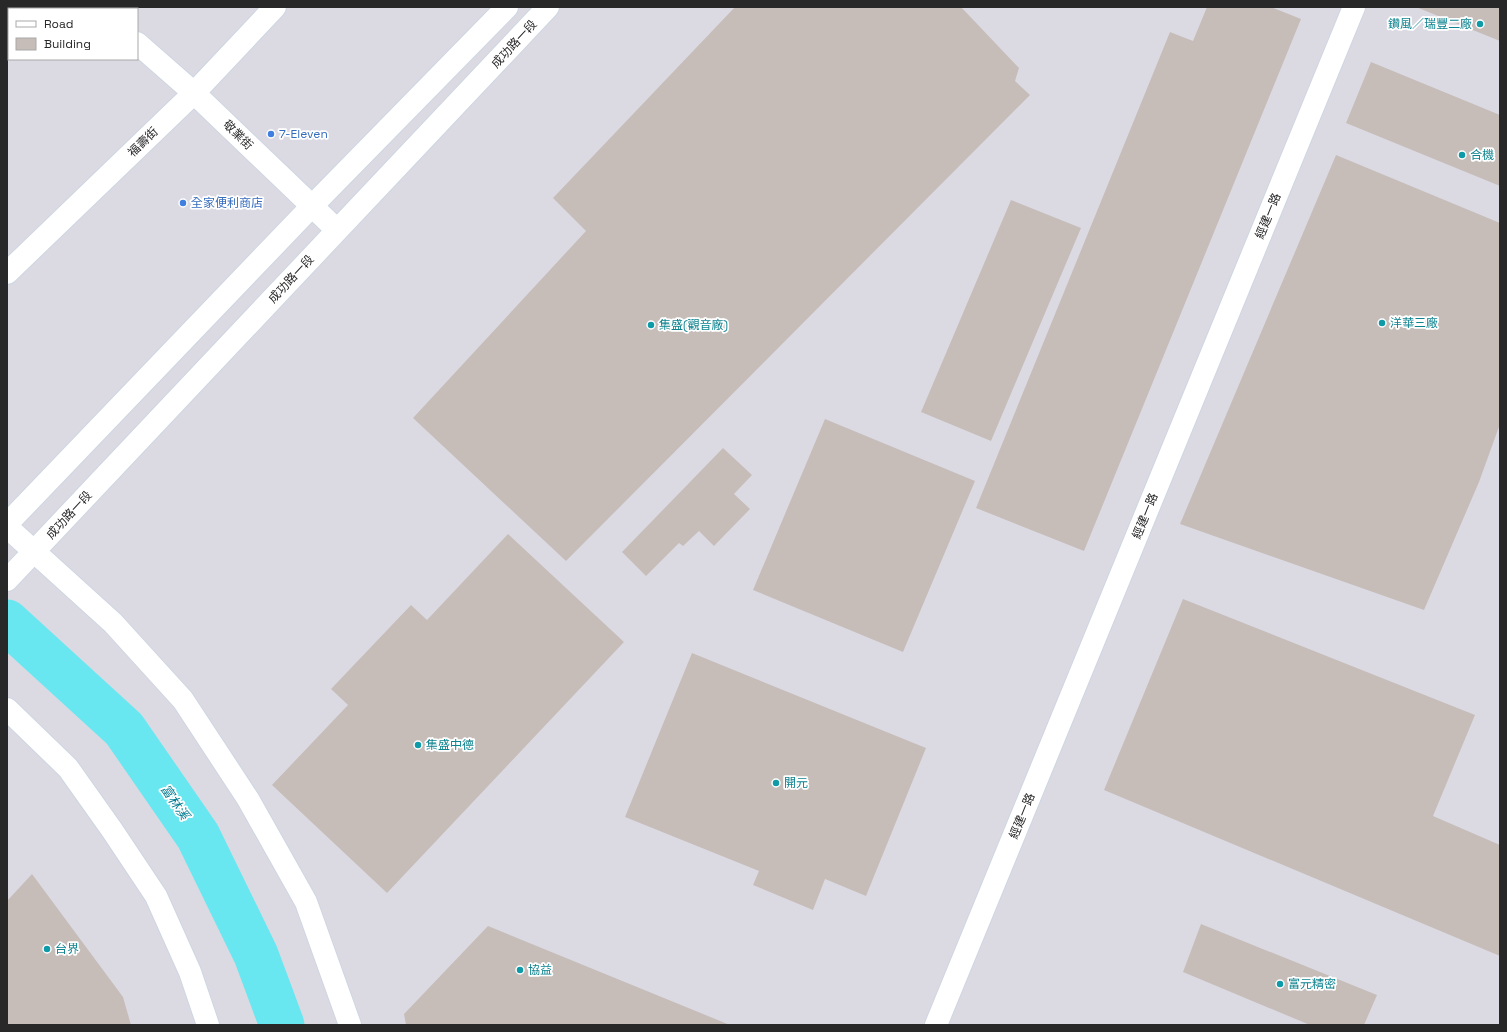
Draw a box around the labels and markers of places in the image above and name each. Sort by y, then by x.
place label: 鑽風／瑞豐二廠 [1388,16,1472,32]
marker: 鑽風／瑞豐二廠 [1475,19,1485,29]
place label: 7-Eleven [279,126,328,142]
marker: 7-Eleven [266,129,276,139]
place label: 合機 [1470,147,1494,163]
marker: 合機 [1457,150,1467,160]
place label: 全家便利商店 [191,195,263,211]
marker: 全家便利商店 [178,198,188,208]
place label: 洋華三廠 [1390,315,1438,331]
place label: 集盛(觀音廠) [659,317,728,333]
marker: 洋華三廠 [1377,318,1387,328]
marker: 集盛(觀音廠) [646,320,656,330]
place label: 集盛中德 [426,737,474,753]
marker: 集盛中德 [413,740,423,750]
place label: 開元 [784,775,808,791]
marker: 開元 [771,778,781,788]
place label: 台界 [55,941,79,957]
marker: 台界 [42,944,52,954]
place label: 協益 [528,962,552,978]
marker: 協益 [515,965,525,975]
place label: 富元精密 [1288,976,1336,992]
marker: 富元精密 [1275,979,1285,989]

